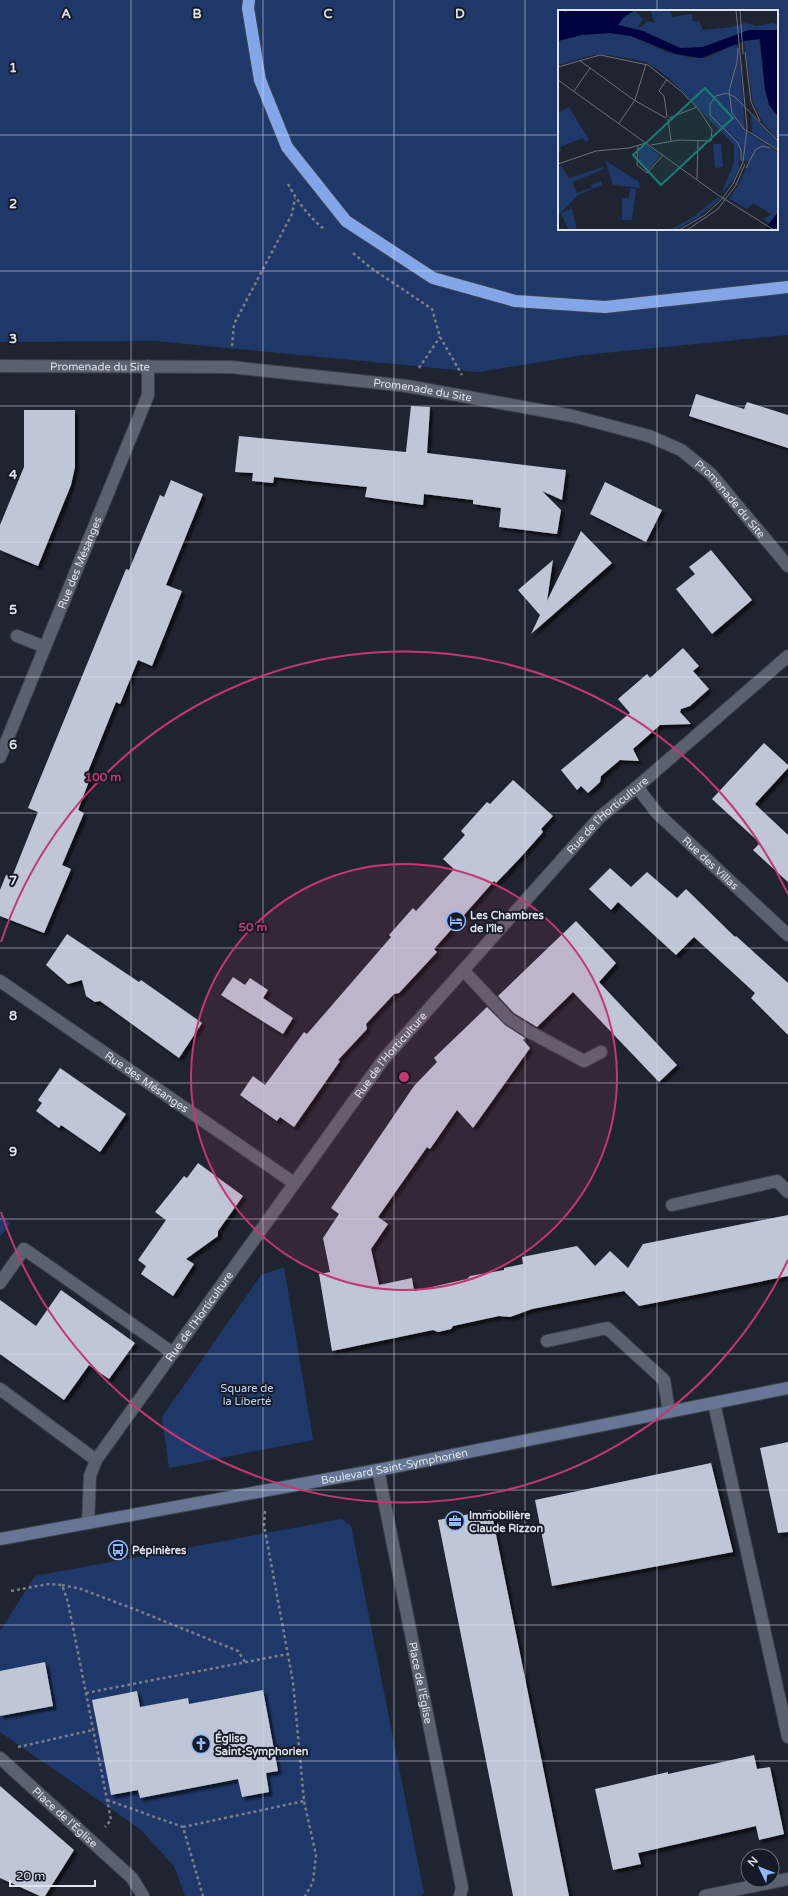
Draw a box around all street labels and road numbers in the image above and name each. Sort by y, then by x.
street label: Promenade du Site [50,360,150,373]
street label: Promenade du Site [373,376,473,404]
street label: Promenade du Site [692,457,768,540]
street label: Rue des Mésanges [55,515,104,611]
street label: Rue de l'Horticulture [564,774,651,856]
street label: Rue des Villas [680,834,741,892]
street label: Rue de l'Horticulture [351,1009,429,1101]
street label: Rue des Mésanges [102,1049,191,1115]
street label: Rue de l'Horticulture [162,1269,236,1364]
street label: Boulevard Saint-Symphorien [320,1446,469,1487]
street label: Place de l'Église [406,1641,435,1725]
street label: Place de l'Église [30,1784,100,1850]

